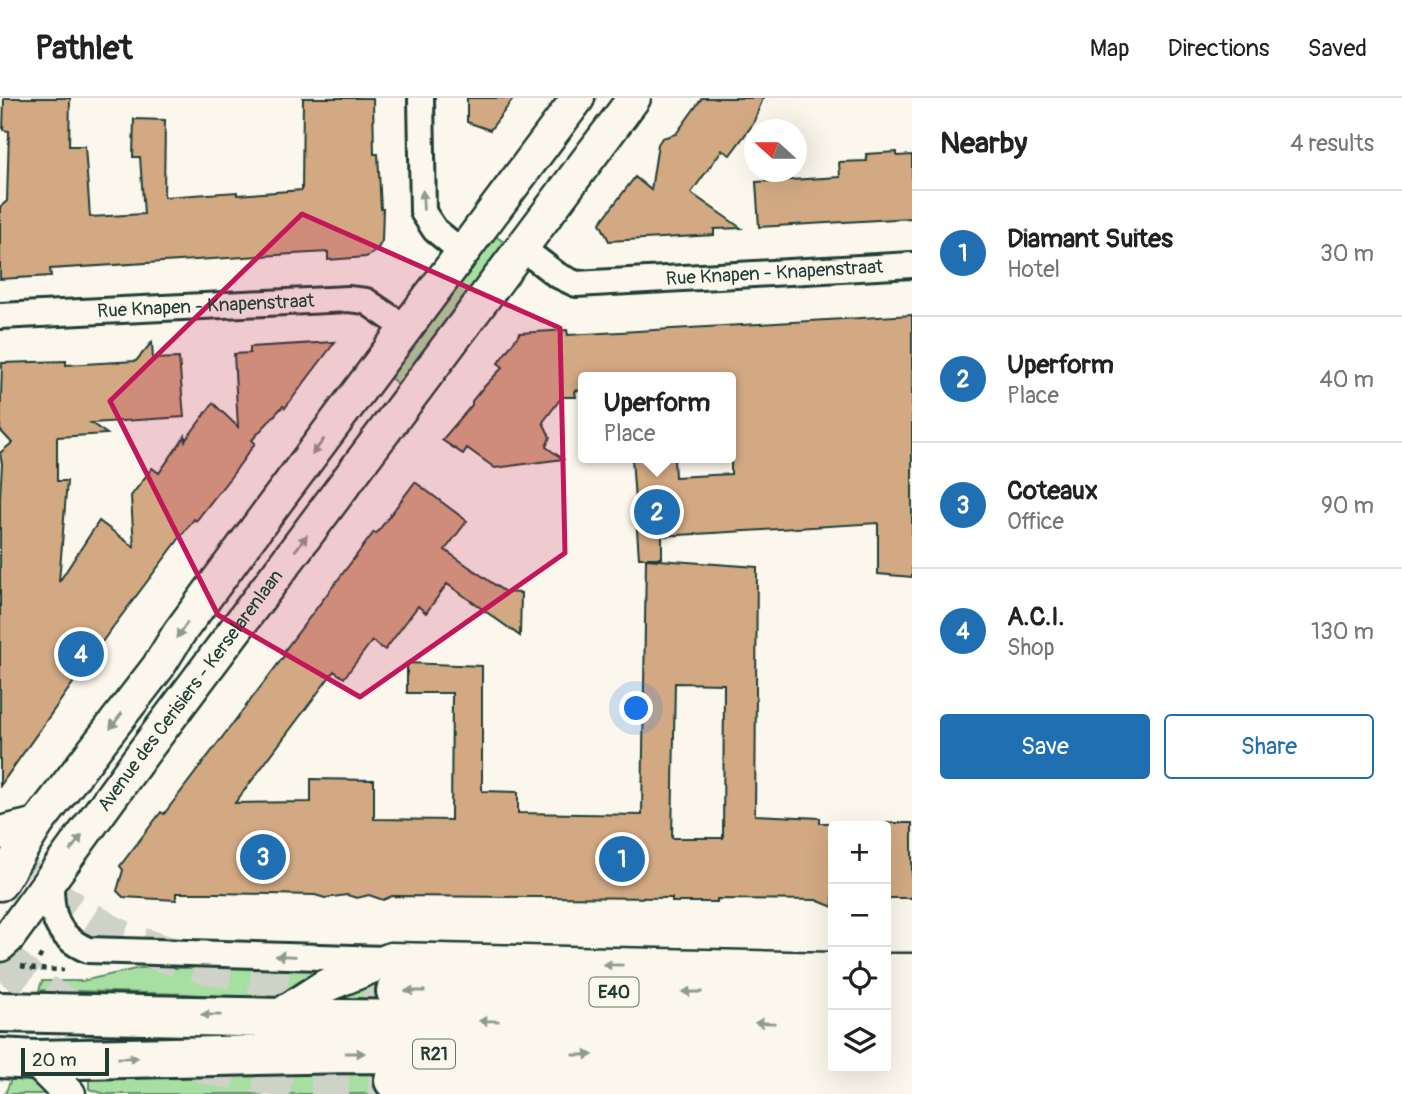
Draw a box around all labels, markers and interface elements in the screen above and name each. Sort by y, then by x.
text: Pathlet [35,28,132,69]
text: Map [1090,34,1130,63]
text: Directions [1168,34,1269,63]
text: Saved [1307,34,1367,63]
north arrow [744,119,807,182]
text: Nearby [940,125,1027,162]
text: 4 results [1290,129,1374,158]
one-way arrow [417,189,429,211]
text: Diamant Suites [1007,223,1173,255]
text: 1 [959,239,968,268]
text: 30 m [1320,239,1374,268]
street label: Rue Knapen - Knapenstraat [665,255,884,291]
text: Hotel [1007,255,1060,284]
street label: Rue Knapen - Knapenstraat [97,289,315,323]
text: Uperform [1007,349,1114,381]
text: 2 [957,365,969,394]
text: 40 m [1320,365,1374,394]
popup [578,372,736,463]
text: Place [1007,381,1059,410]
text: Uperform [604,387,710,419]
text: Place [604,419,655,448]
one-way arrow [310,438,325,456]
text: Coteaux [1007,475,1098,507]
pin: 2 [634,486,680,538]
text: 3 [957,491,969,520]
text: 90 m [1321,491,1374,520]
text: Office [1007,507,1064,536]
one-way arrow [293,534,307,552]
street label: Avenue des Cerisiers - Kerselarenlaan [92,565,288,816]
text: A.C.I. [1007,601,1064,633]
text: 4 [956,617,970,646]
text: 130 m [1311,617,1374,646]
one-way arrow [175,621,189,639]
pin: 4 [58,628,104,680]
text: Shop [1007,633,1055,662]
your location [619,691,653,725]
one-way arrow [110,712,124,730]
button: Save [940,714,1150,779]
button: Share [1164,714,1374,779]
map controls [828,821,891,1073]
button: + [828,821,891,884]
pin: 3 [240,831,286,883]
pin: 1 [599,833,645,885]
one-way arrow [69,834,83,852]
button: − [828,884,891,947]
button: locate [828,947,891,1010]
one-way arrow [274,950,296,961]
one-way arrow [602,959,624,970]
road number: E40 [590,978,638,1006]
one-way arrow [404,985,426,997]
one-way arrow [680,986,702,998]
one-way arrow [199,1010,221,1021]
button: layers [828,1010,891,1073]
one-way arrow [477,1015,499,1026]
one-way arrow [754,1018,776,1029]
road number: R21 [413,1040,455,1069]
scale bar [21,1045,108,1077]
one-way arrow [344,1047,366,1059]
text: 20 m [32,1048,77,1072]
one-way arrow [572,1049,594,1061]
one-way arrow [117,1052,139,1064]

